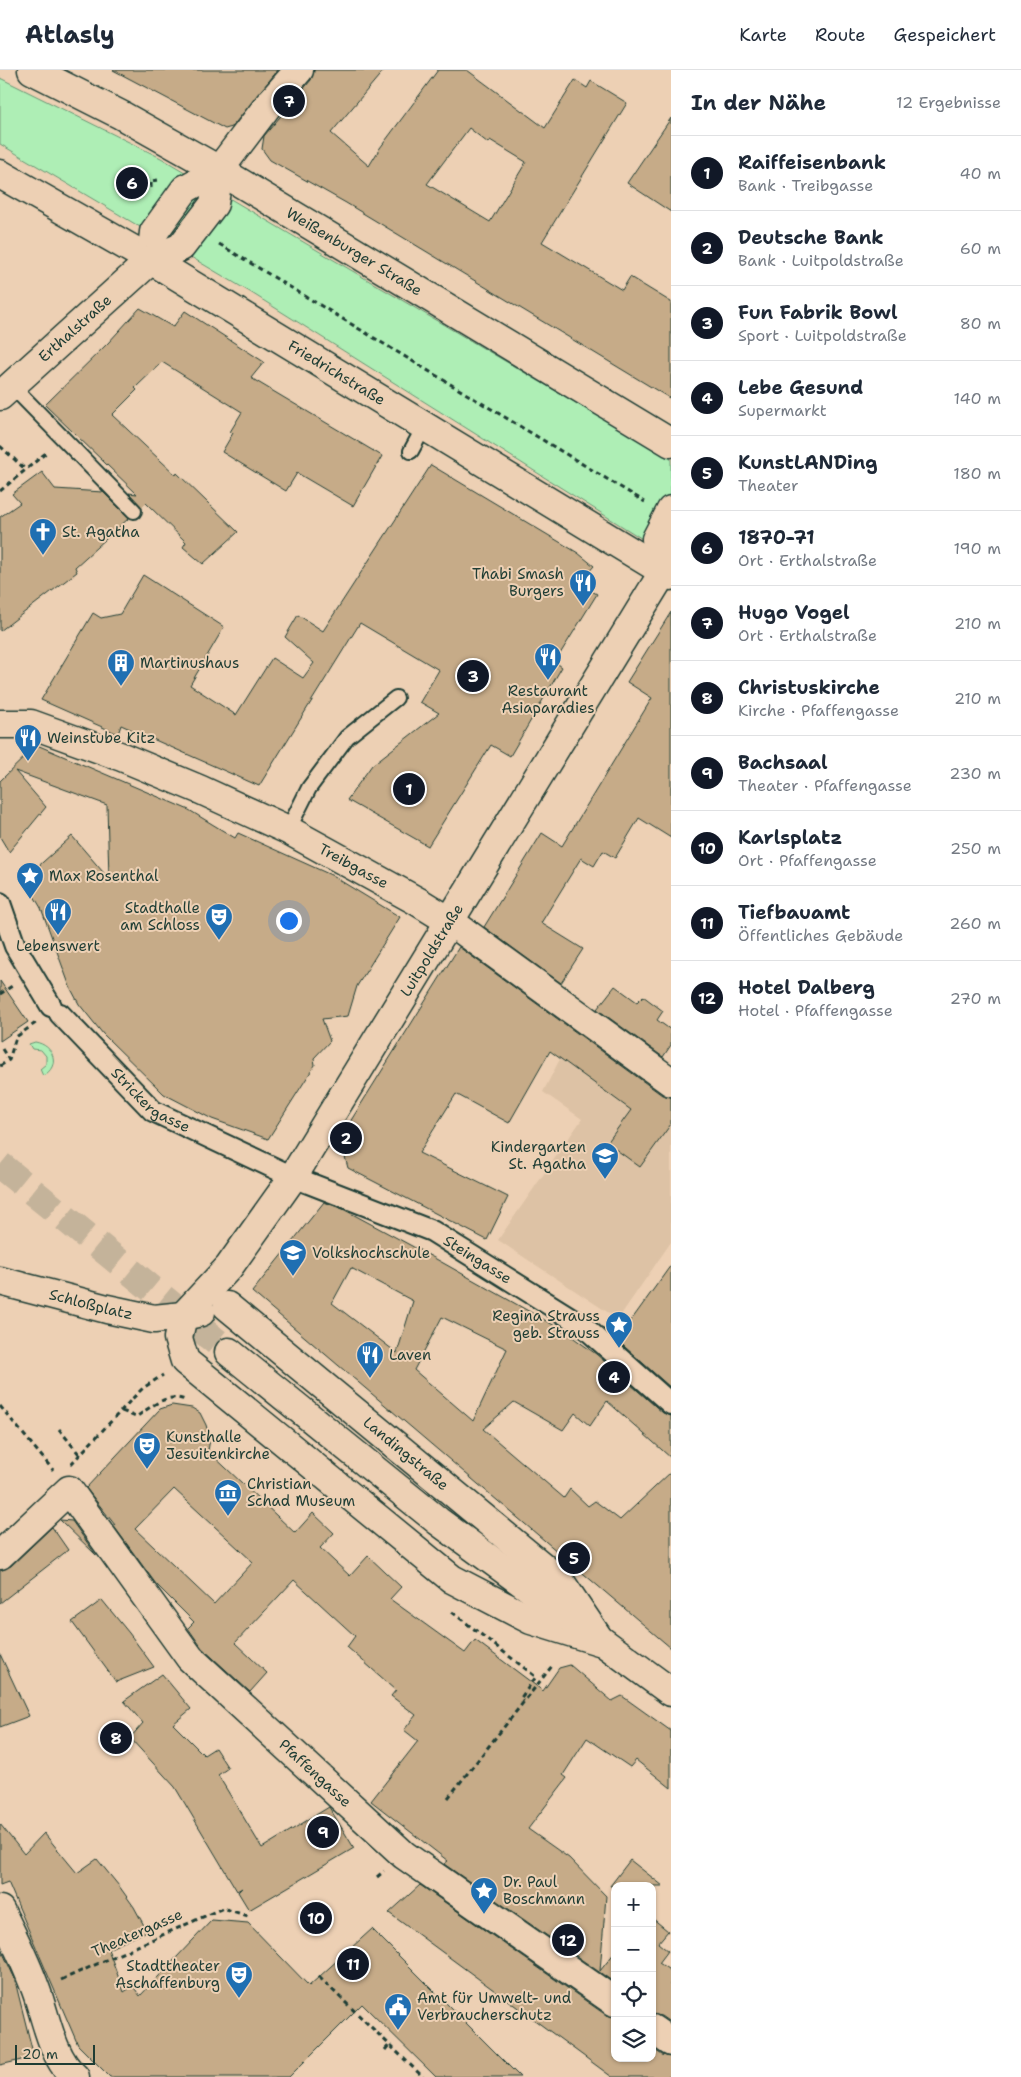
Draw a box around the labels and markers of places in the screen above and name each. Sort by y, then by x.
pin: 7 [273,82,305,120]
pin: 6 [116,164,148,202]
church icon: St. Agatha [28,517,58,556]
place label: St. Agatha [62,522,140,542]
place label: Thabi Smash Burgers [472,564,564,601]
restaurant icon: Thabi Smash Burgers [568,568,598,607]
restaurant icon: Restaurant Asiaparadies [533,642,563,681]
building icon: Martinushaus [106,648,136,687]
place label: Martinushaus [140,653,239,673]
pin: 3 [457,657,489,695]
place label: Restaurant Asiaparadies [501,681,595,718]
restaurant icon: Weinstube Kitz [13,723,43,762]
place label: Weinstube Kitz [47,728,156,748]
pin: 1 [393,770,425,808]
place icon: Max Rosenthal [15,861,45,900]
place label: Max Rosenthal [49,866,159,886]
restaurant icon: Lebenswert [43,897,73,936]
place label: Stadthalle am Schloss [120,898,200,935]
theatre icon: Stadthalle am Schloss [204,902,234,941]
place label: Lebenswert [16,936,100,956]
pin: 2 [330,1119,362,1157]
place label: Kindergarten St. Agatha [491,1137,587,1174]
school or university icon: Kindergarten St. Agatha [590,1141,620,1180]
school or university icon: Volkshochschule [278,1238,308,1277]
place label: Volkshochschule [312,1243,430,1263]
place label: Regina Strauss geb. Strauss [492,1306,600,1343]
place icon: Regina Strauss geb. Strauss [604,1310,634,1349]
restaurant icon: Laven [355,1340,385,1379]
place label: Laven [389,1345,431,1365]
pin: 4 [598,1358,630,1396]
place label: Kunsthalle Jesuitenkirche [166,1427,270,1464]
theatre icon: Kunsthalle Jesuitenkirche [132,1431,162,1470]
place label: Christian Schad Museum [247,1474,355,1511]
museum icon: Christian Schad Museum [213,1478,243,1517]
pin: 5 [558,1539,590,1577]
pin: 8 [100,1719,132,1757]
pin: 9 [307,1813,339,1851]
place label: Dr. Paul Boschmann [503,1872,585,1909]
place icon: Dr. Paul Boschmann [469,1876,499,1915]
pin: 10 [300,1899,332,1937]
pin: 12 [552,1921,584,1959]
pin: 11 [337,1945,369,1983]
place label: Stadttheater Aschaffenburg [115,1956,220,1993]
theatre icon: Stadttheater Aschaffenburg [224,1960,254,1999]
place label: Amt für Umwelt- und Verbraucherschutz [417,1988,572,2025]
public building icon: Amt für Umwelt- und Verbraucherschutz [383,1992,413,2031]

